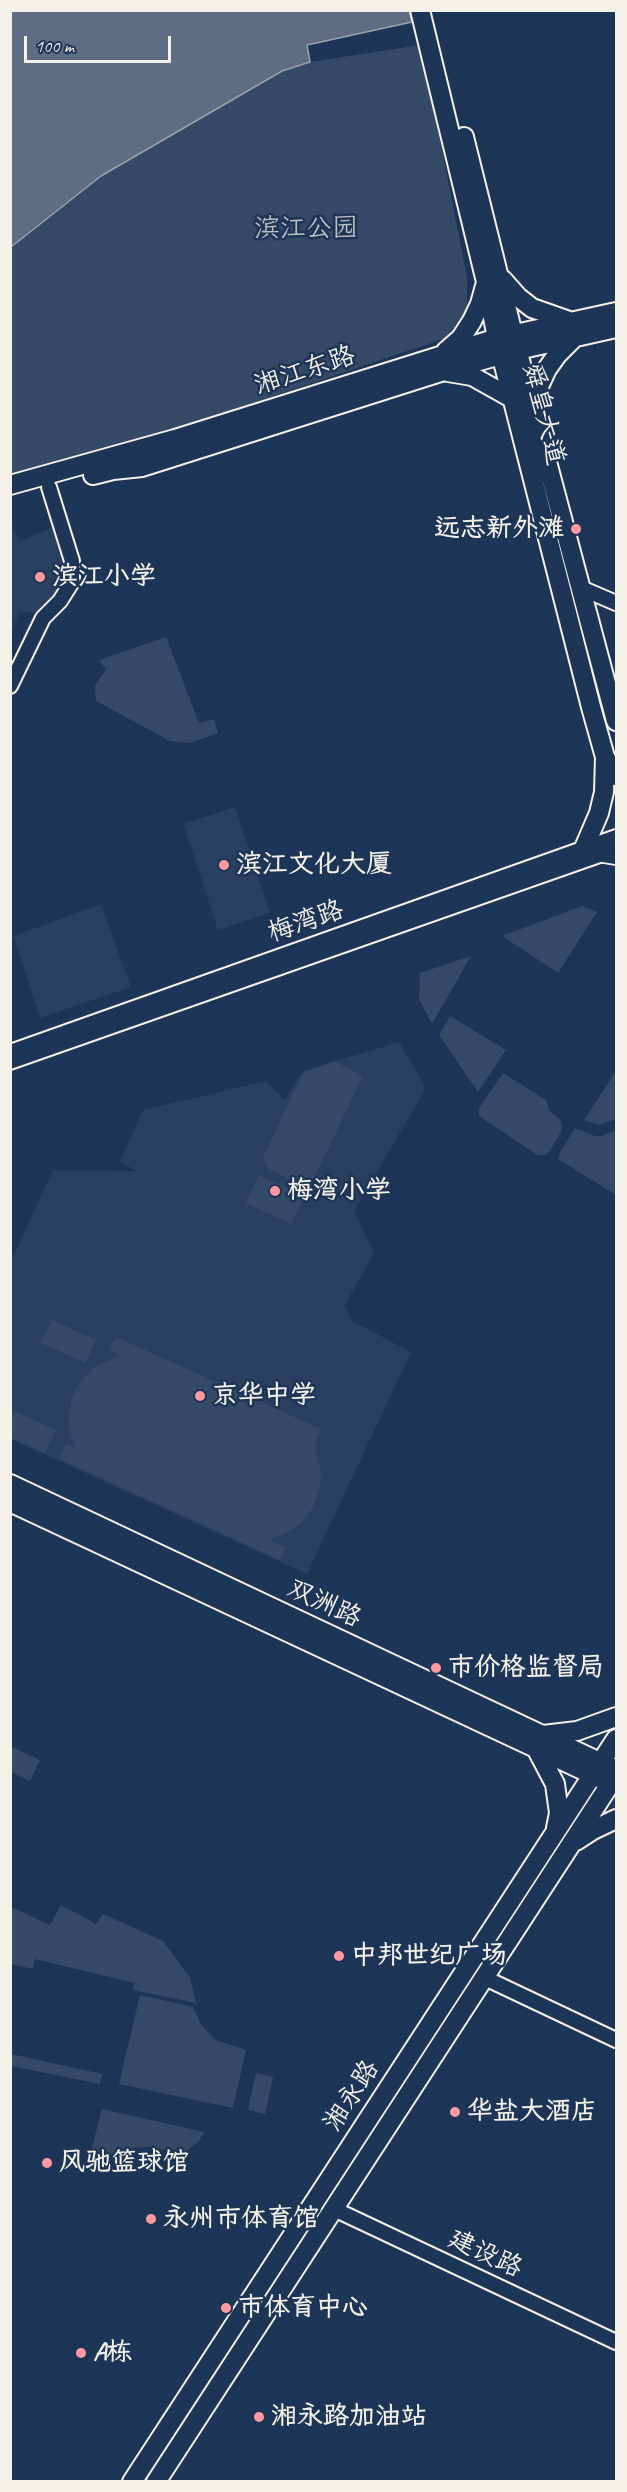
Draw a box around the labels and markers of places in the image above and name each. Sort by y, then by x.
place label: 远志新外滩 [434,513,564,545]
marker: 远志新外滩 [569,522,583,536]
place label: 滨江小学 [52,561,156,593]
marker: 滨江小学 [33,570,47,584]
place label: 滨江文化大厦 [236,849,392,881]
marker: 滨江文化大厦 [217,858,231,872]
place label: 梅湾小学 [287,1175,391,1207]
marker: 梅湾小学 [268,1184,282,1198]
place label: 京华中学 [212,1380,316,1412]
marker: 京华中学 [193,1389,207,1403]
place label: 市价格监督局 [448,1652,604,1684]
marker: 市价格监督局 [429,1661,443,1675]
place label: 中邦世纪广场 [351,1940,507,1972]
marker: 中邦世纪广场 [332,1949,346,1963]
place label: 华盐大酒店 [467,2096,597,2128]
marker: 华盐大酒店 [448,2105,462,2119]
place label: 风驰篮球馆 [59,2147,189,2179]
marker: 风驰篮球馆 [40,2156,54,2170]
place label: 永州市体育馆 [163,2203,319,2235]
marker: 永州市体育馆 [144,2212,158,2226]
place label: 市体育中心 [238,2292,368,2324]
marker: 市体育中心 [219,2301,233,2315]
place label: A栋 [93,2337,132,2369]
marker: A栋 [74,2346,88,2360]
place label: 湘永路加油站 [271,2401,427,2433]
marker: 湘永路加油站 [252,2410,266,2424]

